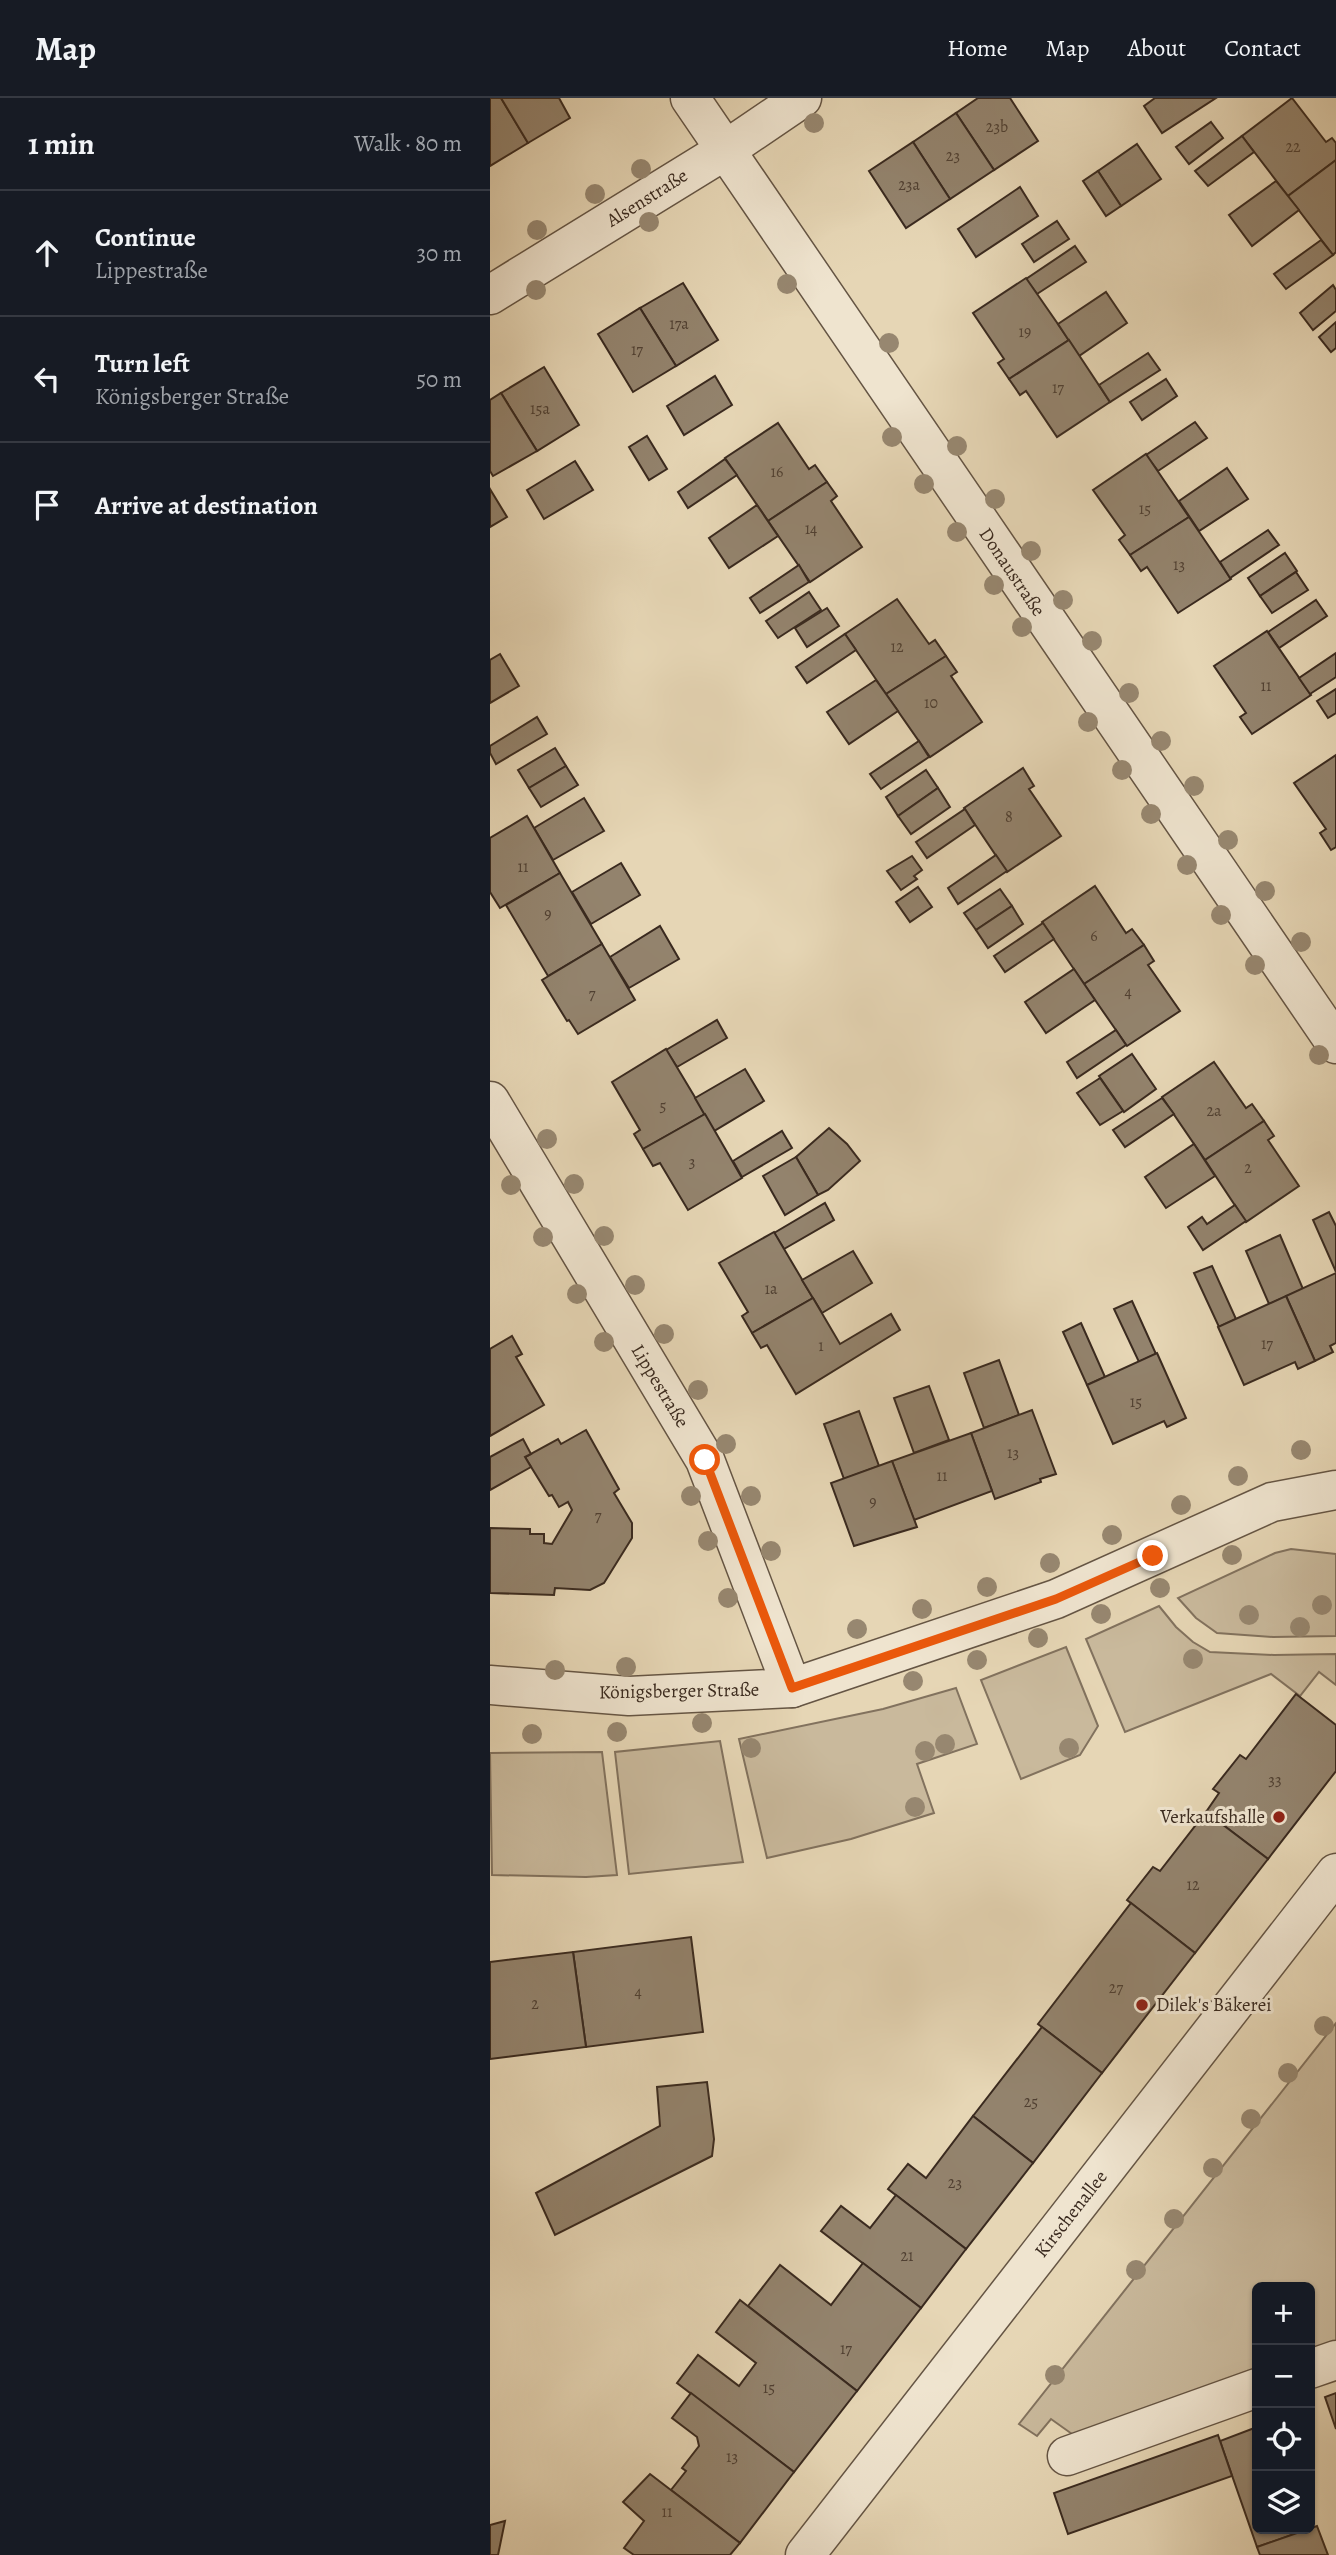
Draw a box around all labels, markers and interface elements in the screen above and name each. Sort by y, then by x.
text: Map [35,26,96,71]
text: Home [947,32,1008,64]
text: Map [1046,32,1090,64]
text: About [1128,32,1186,64]
text: Contact [1224,32,1301,64]
house number: 23b [986,116,1008,138]
text: 1 min [28,124,95,164]
text: Walk · 80 m [354,128,462,159]
house number: 22 [1285,136,1301,158]
house number: 23 [946,145,960,167]
street label: Alsenstraße [600,163,693,234]
house number: 23a [898,174,920,196]
text: Continue [95,220,196,255]
icon: ahead [28,234,66,272]
text: 30 m [416,238,462,269]
text: Lippestraße [95,255,208,286]
house number: 17a [669,313,689,335]
house number: 19 [1019,321,1031,343]
house number: 17 [631,339,643,361]
text: Turn left [95,346,190,381]
icon: left [28,360,66,398]
text: 50 m [416,364,462,395]
house number: 17 [1052,377,1064,399]
text: Königsberger Straße [95,381,289,412]
house number: 15a [530,398,550,420]
house number: 16 [771,461,783,483]
icon: arrive [28,486,66,524]
text: Arrive at destination [95,488,318,523]
house number: 15 [1139,498,1151,520]
house number: 14 [805,518,817,540]
street label: Donaustraße [973,522,1051,622]
house number: 13 [1173,554,1185,576]
house number: 12 [890,636,904,658]
house number: 11 [1261,675,1272,697]
house number: 10 [924,692,938,714]
house number: 8 [1005,806,1013,828]
house number: 11 [518,856,529,878]
house number: 9 [544,903,552,925]
house number: 6 [1090,925,1098,947]
house number: 4 [1124,981,1132,1003]
house number: 7 [589,983,596,1005]
house number: 5 [660,1095,667,1117]
house number: 2a [1206,1100,1222,1122]
house number: 3 [689,1151,695,1173]
house number: 2 [1244,1157,1252,1179]
house number: 1a [765,1278,778,1300]
house number: 17 [1261,1333,1273,1355]
house number: 1 [818,1335,824,1357]
street label: Lippestraße [625,1339,695,1433]
house number: 15 [1130,1391,1142,1413]
house number: 13 [1007,1442,1019,1464]
route start [689,1444,720,1475]
house number: 11 [937,1465,948,1487]
house number: 9 [869,1491,877,1513]
house number: 7 [595,1505,602,1527]
route end [1137,1540,1168,1571]
street label: Königsberger Straße [599,1677,759,1705]
house number: 33 [1268,1769,1282,1791]
place label: Verkaufshalle [1159,1804,1265,1830]
marker: Verkaufshalle [1271,1809,1287,1825]
house number: 12 [1186,1874,1200,1896]
house number: 27 [1109,1977,1123,1999]
house number: 4 [634,1981,642,2003]
place label: Dilek's Bäkerei [1156,1992,1272,2018]
house number: 2 [531,1993,539,2015]
marker: Dilek's Bäkerei [1134,1997,1150,2013]
house number: 25 [1024,2091,1038,2113]
street label: Kirschenallee [1029,2165,1113,2263]
house number: 23 [948,2172,962,2194]
house number: 21 [900,2245,914,2267]
map controls [1252,2282,1315,2534]
button: + [1252,2282,1315,2345]
house number: 17 [840,2338,852,2360]
button: − [1252,2345,1315,2408]
house number: 15 [763,2377,775,2399]
button: locate [1252,2408,1315,2471]
house number: 13 [726,2446,738,2468]
button: layers [1252,2471,1315,2534]
house number: 11 [662,2501,673,2523]

